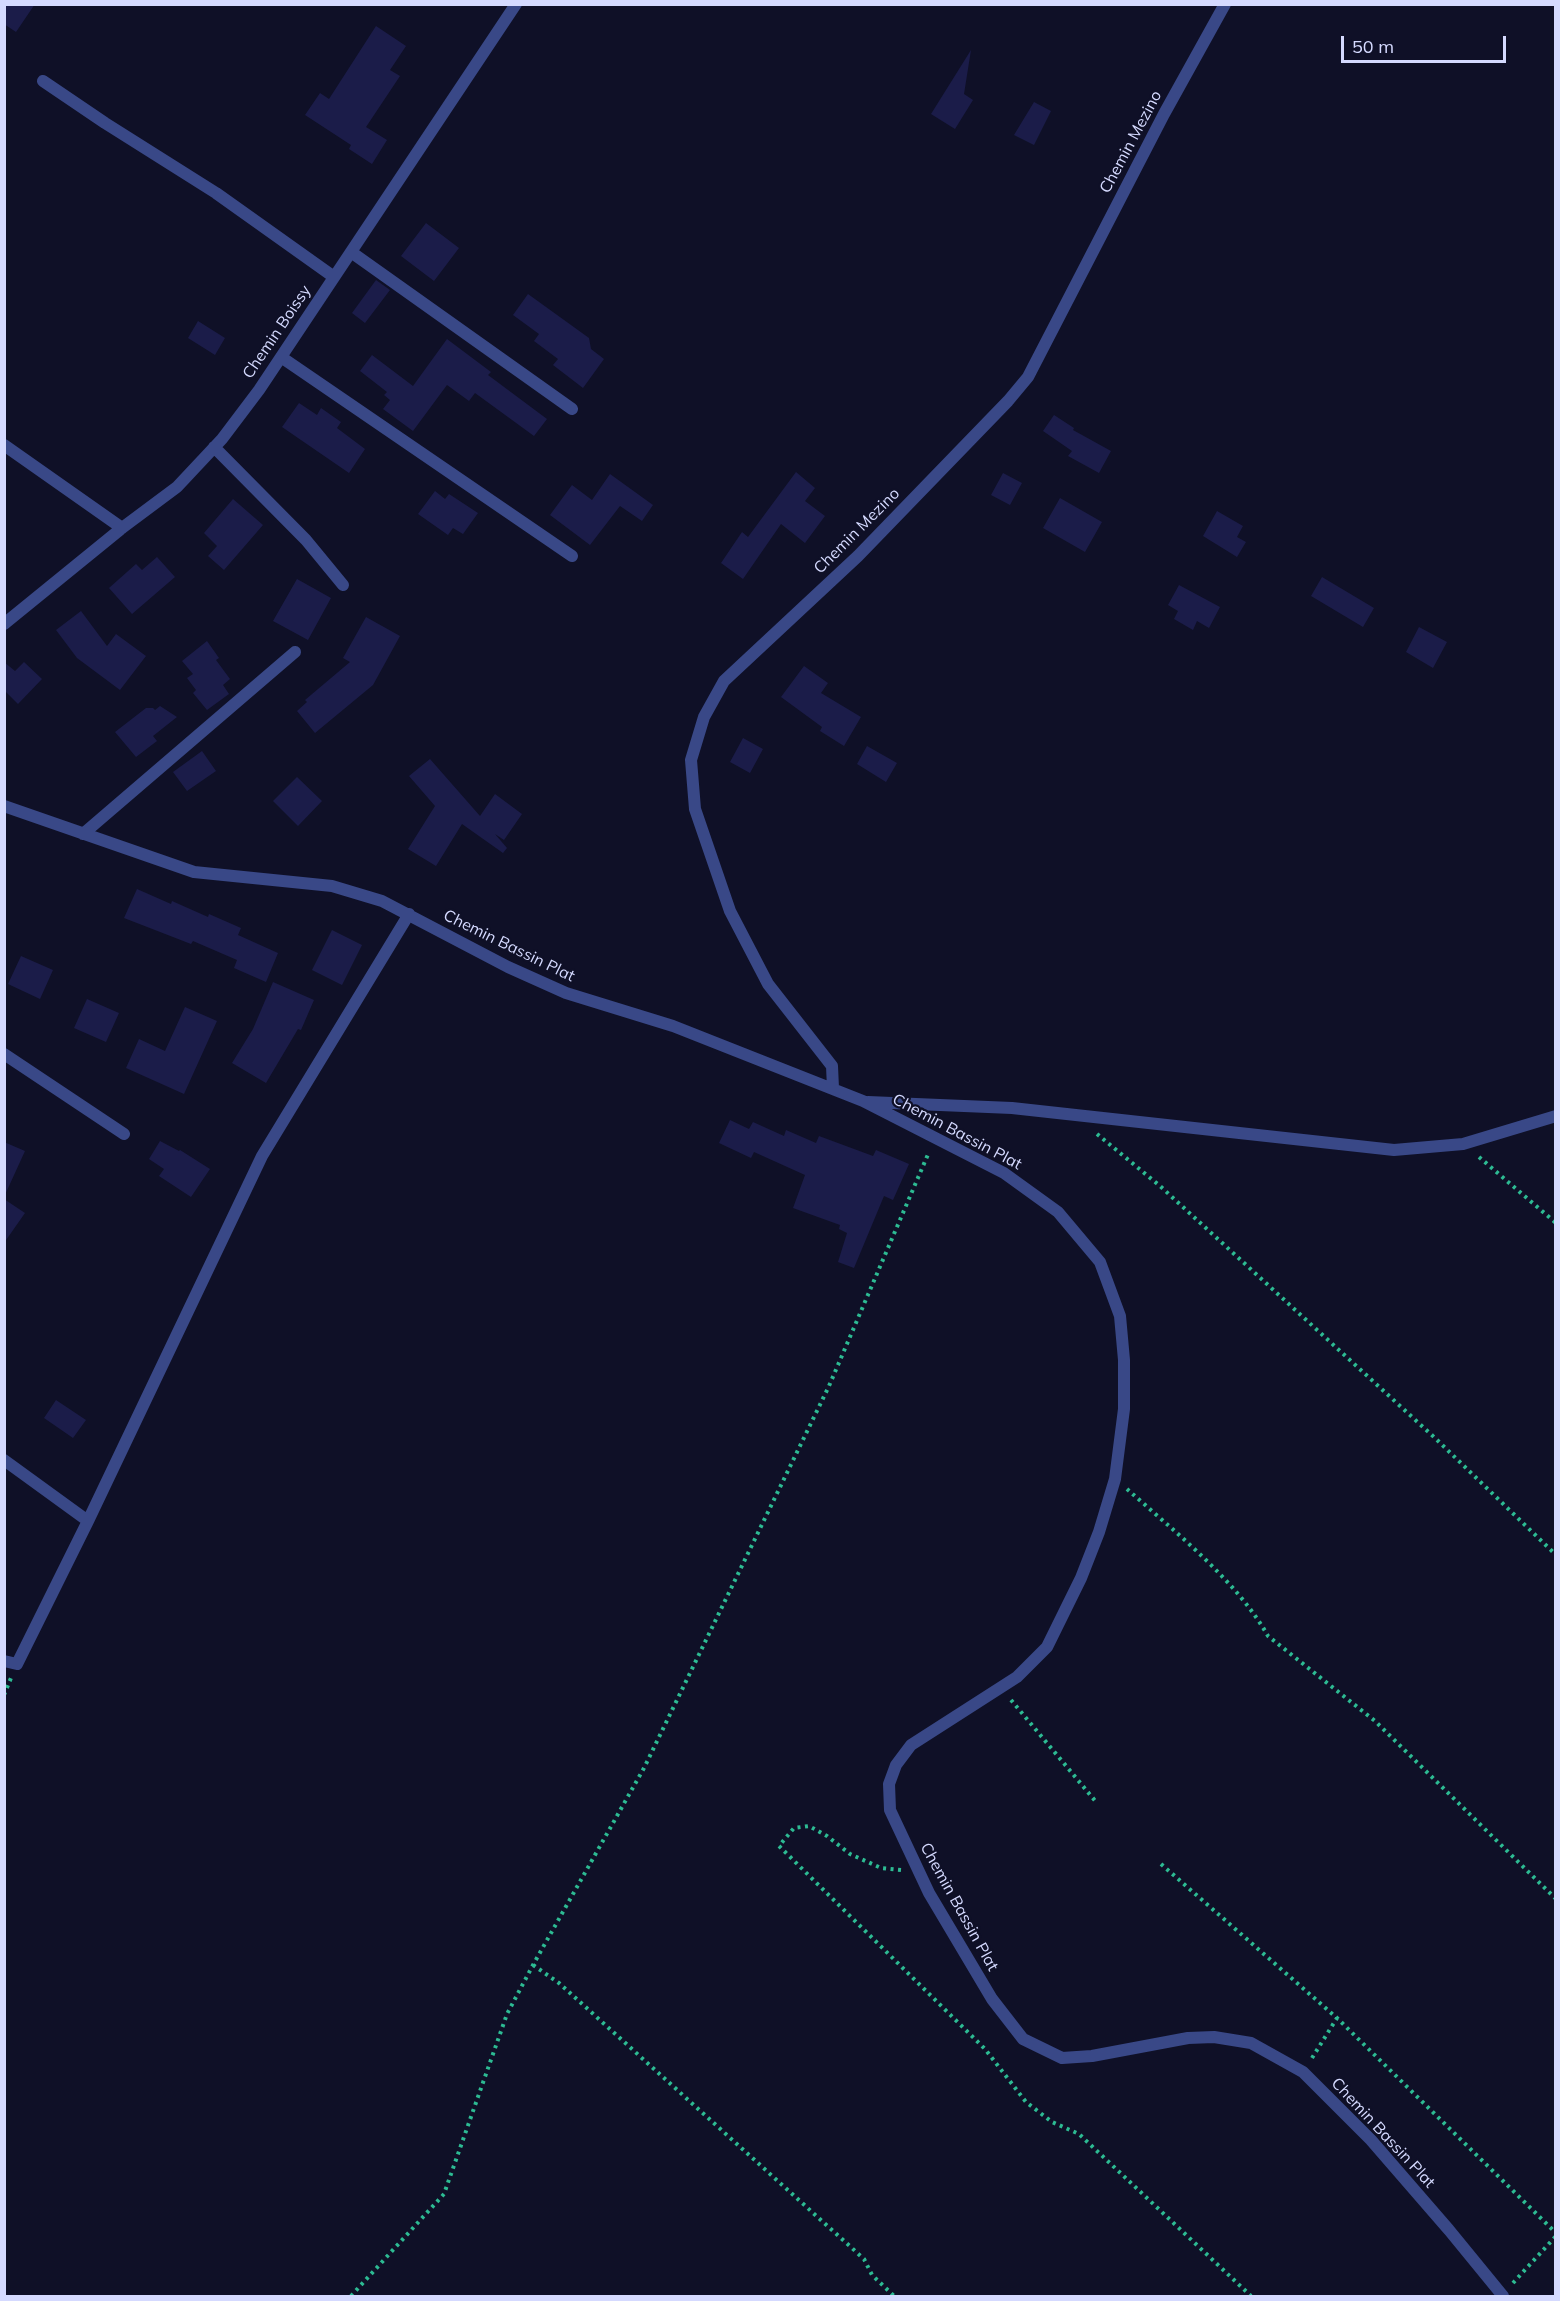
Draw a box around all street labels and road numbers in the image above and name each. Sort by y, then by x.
street label: Chemin Mezino [1096,87,1166,197]
street label: Chemin Boissy [239,282,315,382]
street label: Chemin Mezino [810,484,904,578]
street label: Chemin Bassin Plat [440,906,578,986]
street label: Chemin Bassin Plat [889,1090,1025,1174]
street label: Chemin Bassin Plat [916,1840,1002,1974]
street label: Chemin Bassin Plat [1327,2074,1439,2192]

